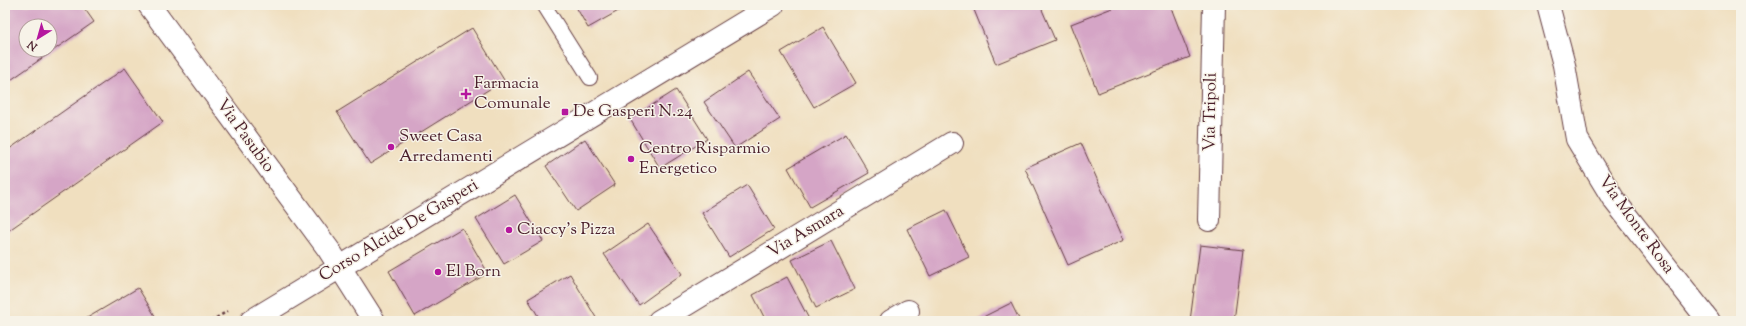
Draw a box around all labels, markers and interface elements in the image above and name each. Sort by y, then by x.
north arrow [18,18,58,58]
text: N [24,36,42,55]
place label: Farmacia Comunale [474,72,551,116]
street label: Via Tripoli [1198,72,1224,152]
marker: Farmacia Comunale [461,89,471,99]
street label: Via Pasubio [210,94,280,178]
place label: De Gasperi N.24 [573,100,693,124]
marker: De Gasperi N.24 [560,107,570,117]
place label: Sweet Casa Arredamenti [399,125,493,169]
place label: Centro Risparmio Energetico [639,137,770,181]
marker: Sweet Casa Arredamenti [386,142,396,152]
marker: Centro Risparmio Energetico [626,154,636,164]
street label: Via Monte Rosa [1592,171,1680,279]
street label: Corso Alcide De Gasperi [315,174,483,288]
street label: Via Asmara [763,200,849,264]
place label: Ciaccy's Pizza [517,218,616,242]
marker: Ciaccy's Pizza [504,225,514,235]
place label: El Born [446,260,501,284]
marker: El Born [433,267,443,277]

